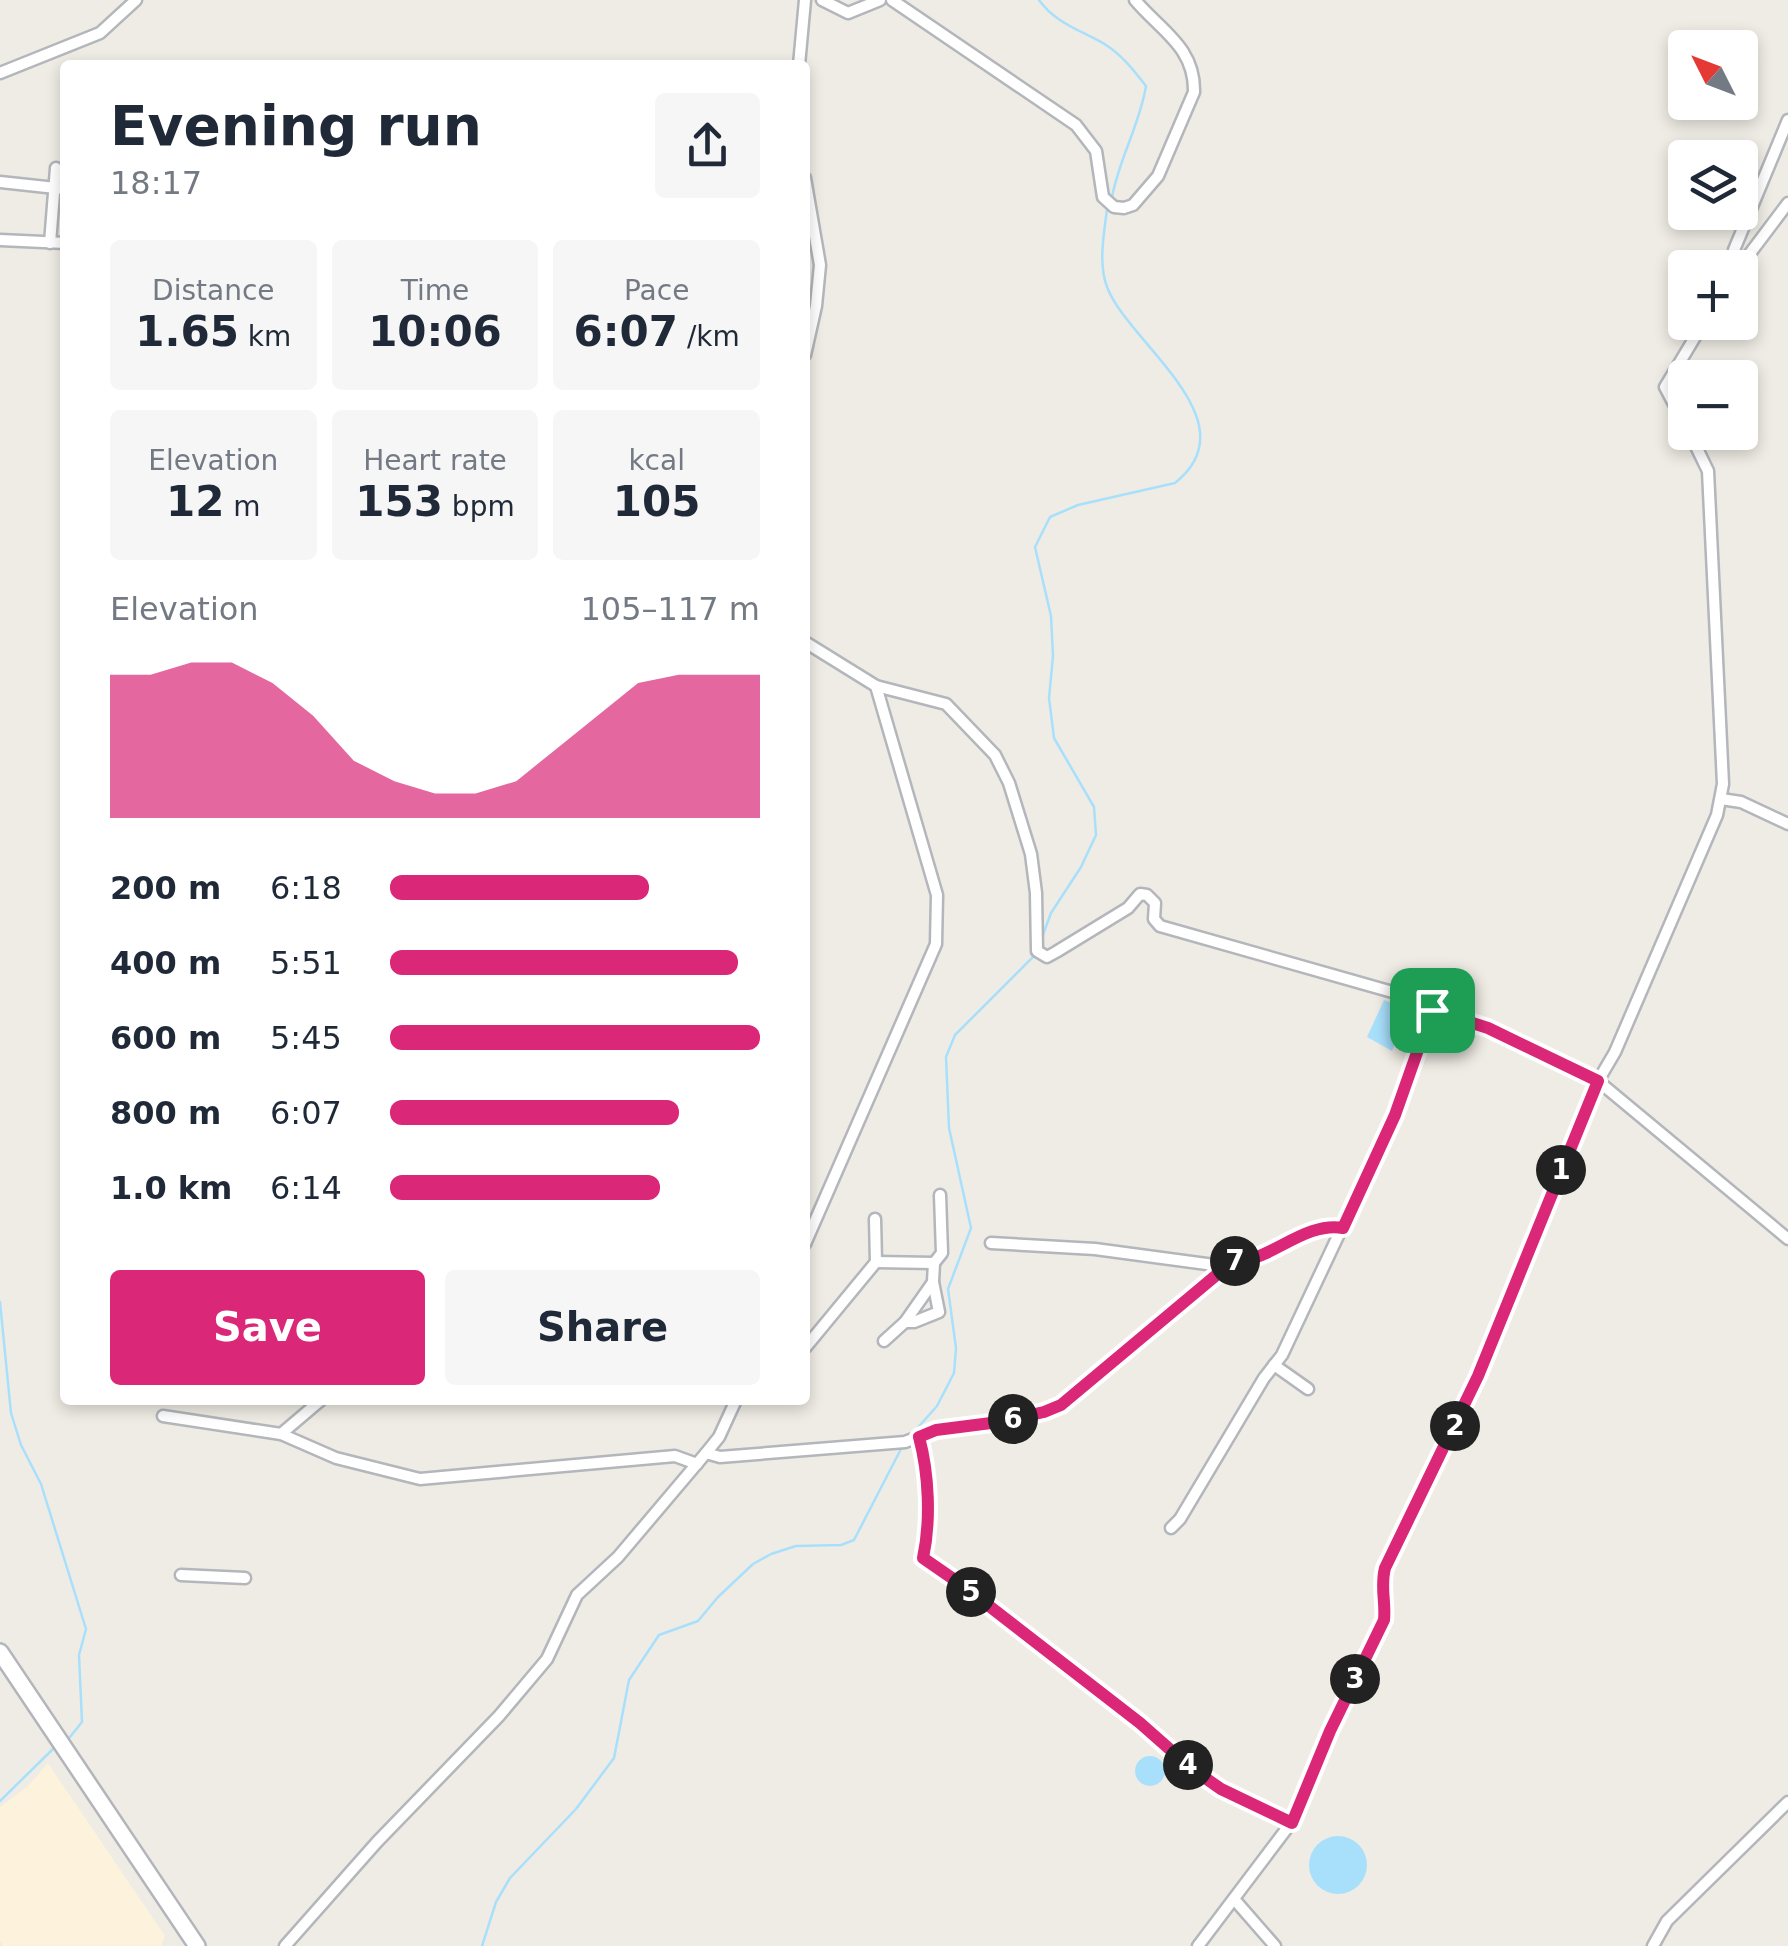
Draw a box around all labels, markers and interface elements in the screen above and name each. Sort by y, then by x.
north arrow [1668,30,1758,120]
map controls [1668,30,1758,450]
button: share [655,93,760,198]
text: Evening run [110,94,482,158]
button: layers [1668,140,1758,230]
text: 18:17 [110,164,202,202]
button: + [1668,250,1758,340]
text: Distance [152,274,275,307]
text: Time [401,274,469,307]
text: Pace [624,274,689,307]
text: 1.65 [135,307,239,356]
text: 10:06 [368,307,502,356]
text: 6:07 [574,307,678,356]
text: km [239,320,291,353]
text: /km [678,320,740,353]
button: − [1668,360,1758,450]
text: Elevation [148,444,278,477]
text: Heart rate [363,444,507,477]
text: kcal [628,444,685,477]
text: 12 [166,477,224,526]
text: 153 [355,477,443,526]
text: 105 [613,477,701,526]
text: m [224,490,261,523]
text: bpm [443,490,515,523]
text: Elevation [110,590,259,628]
text: 105–117 m [581,590,760,628]
text: 200 m [110,869,221,907]
text: 6:18 [270,869,342,907]
text: 400 m [110,944,221,982]
text: 5:51 [270,944,342,982]
pin [1390,968,1475,1053]
icon: arrive [1405,983,1460,1038]
text: 600 m [110,1019,221,1057]
text: 5:45 [270,1019,342,1057]
text: 800 m [110,1094,221,1132]
text: 6:07 [270,1094,342,1132]
pin: 1 [1536,1145,1586,1195]
text: 1 [1551,1153,1571,1186]
text: 1.0 km [110,1169,232,1207]
text: 6:14 [270,1169,342,1207]
pin: 7 [1210,1236,1260,1286]
text: 7 [1225,1244,1245,1277]
button: Save [110,1270,425,1385]
button: Share [445,1270,760,1385]
pin: 6 [988,1394,1038,1444]
pin: 2 [1430,1401,1480,1451]
text: 6 [1003,1402,1023,1435]
text: 2 [1445,1409,1465,1442]
pin: 5 [946,1567,996,1617]
text: 5 [961,1575,981,1608]
pin: 3 [1330,1654,1380,1704]
text: 3 [1345,1662,1365,1695]
pin: 4 [1163,1740,1213,1790]
text: 4 [1178,1748,1198,1781]

